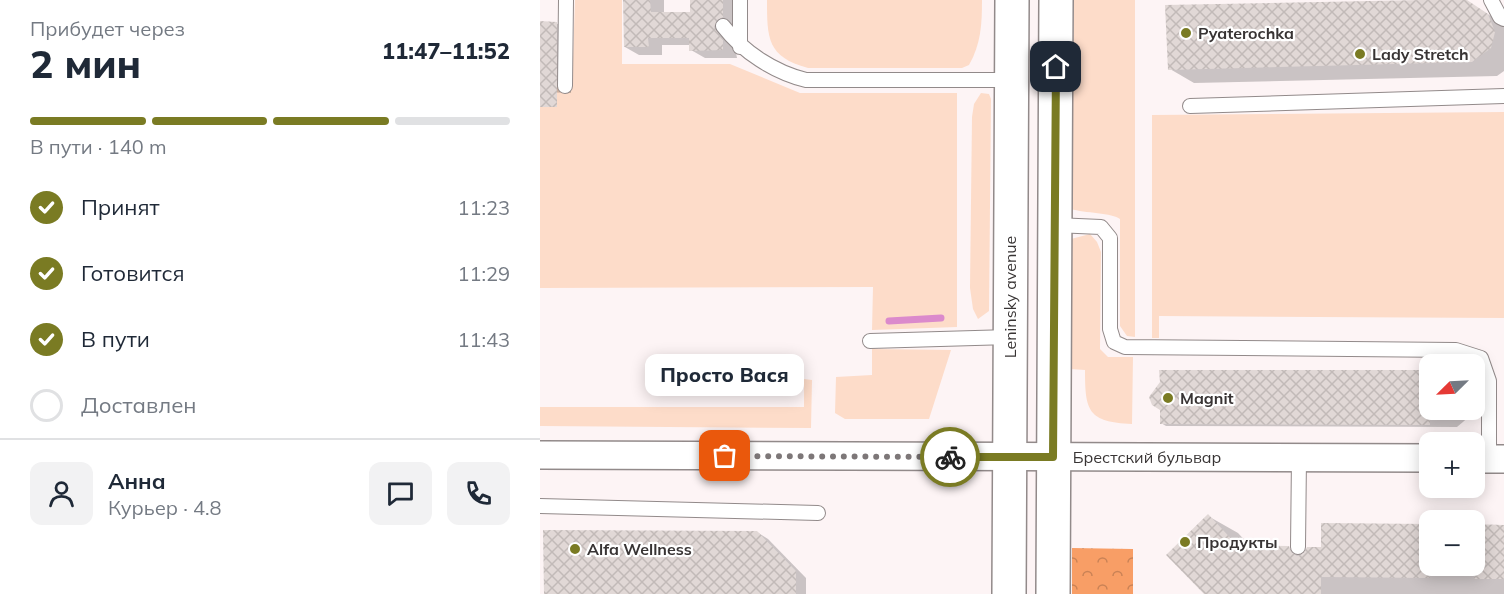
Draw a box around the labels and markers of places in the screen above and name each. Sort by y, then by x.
place label: Pyaterochka [1198,23,1294,43]
marker: Pyaterochka [1179,26,1193,40]
pin [1030,41,1081,92]
place label: Lady Stretch [1372,44,1469,64]
marker: Lady Stretch [1353,47,1367,61]
callout: Просто Вася [646,354,804,396]
place label: Magnit [1180,388,1234,408]
marker: Magnit [1161,391,1175,405]
pin [699,430,750,481]
place label: Продукты [1197,532,1278,552]
marker: Продукты [1178,535,1192,549]
place label: Alfa Wellness [587,539,692,559]
marker: Alfa Wellness [568,542,582,556]

